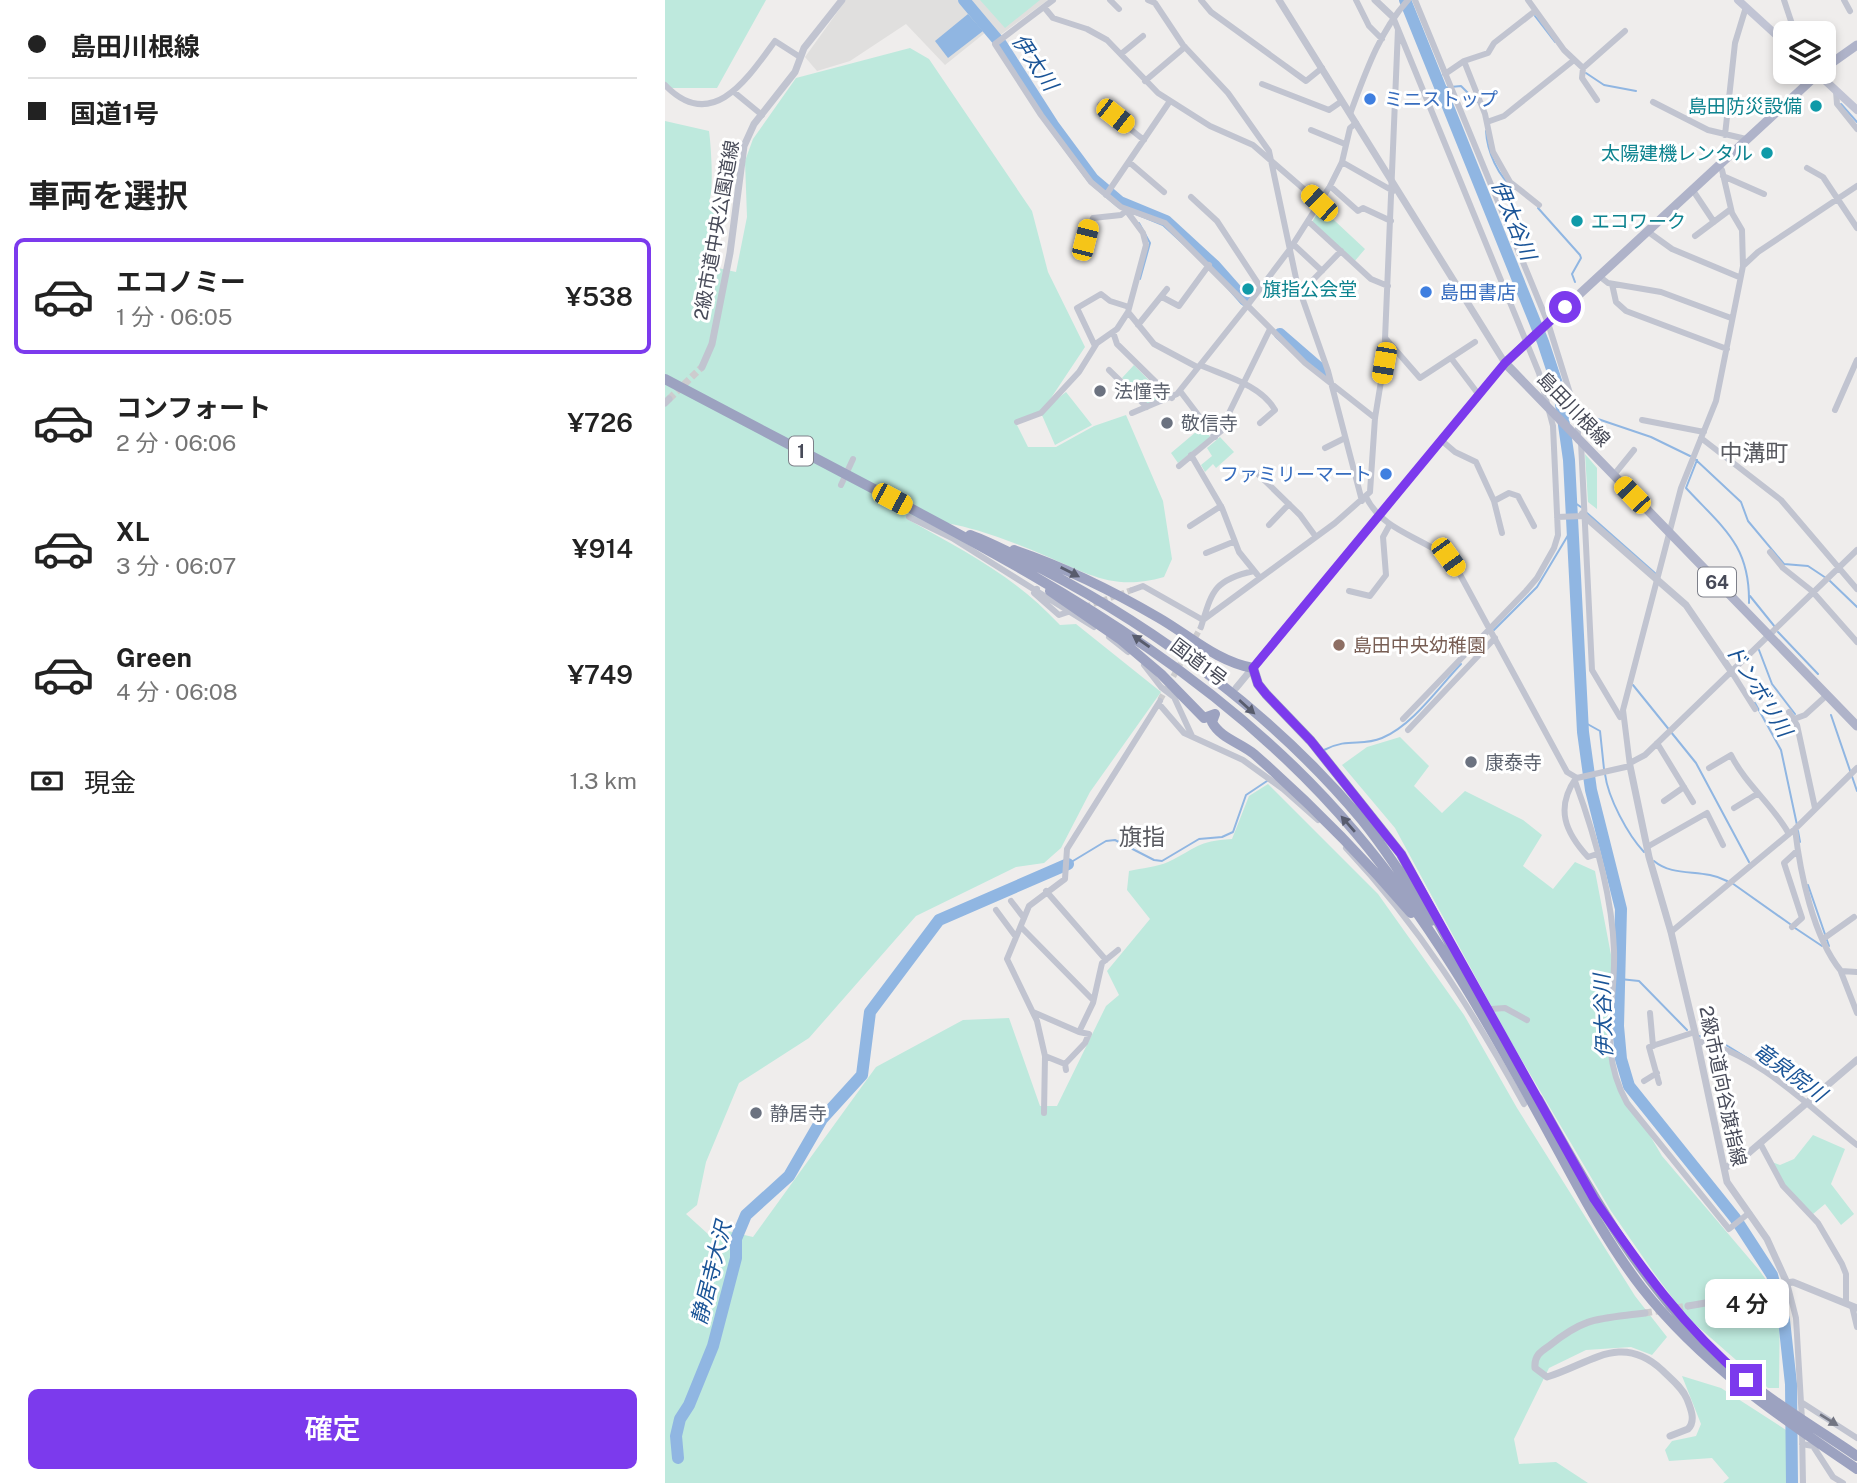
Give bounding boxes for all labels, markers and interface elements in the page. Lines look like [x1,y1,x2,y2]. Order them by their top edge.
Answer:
map controls [1773,21,1836,84]
button: layers [1773,21,1836,84]
water label: 伊太川 [1007,29,1064,97]
text: 島田川根線 [70,31,200,62]
place label: ミニストップ [1384,88,1498,110]
marker: ミニストップ [1362,91,1378,107]
car [1092,95,1139,137]
place label: 島田防災設備 [1688,95,1802,117]
text: 国道1号 [70,98,159,129]
marker: 島田防災設備 [1808,98,1824,114]
street label: 2級市道中央公園道線 [689,138,743,322]
place label: 太陽建機レンタル [1601,142,1753,164]
marker: 太陽建機レンタル [1759,145,1775,161]
water label: 伊太谷川 [1487,176,1542,265]
text: 車両を選択 [28,177,188,214]
car [1297,181,1342,225]
place label: エコワーク [1591,210,1686,232]
marker: エコワーク [1569,213,1585,229]
car [1070,217,1101,263]
icon: car [32,265,95,328]
text: エコノミー [116,266,246,297]
place label: 旗指公会堂 [1262,278,1357,300]
text: ¥538 [565,281,633,312]
marker: 旗指公会堂 [1240,281,1256,297]
place label: 島田書店 [1440,281,1516,303]
marker: 島田書店 [1418,284,1434,300]
route start [1549,291,1581,323]
text: 1 分 · 06:05 [116,303,233,330]
car [1371,340,1398,386]
street label: 島田川根線 [1533,367,1615,451]
place label: 法憧寺 [1114,380,1171,402]
marker: 法憧寺 [1092,383,1108,399]
icon: car [32,391,95,454]
text: コンフォート [116,392,271,423]
text: ¥726 [568,407,633,438]
place label: 敬信寺 [1181,412,1238,434]
marker: 敬信寺 [1159,415,1175,431]
text: 2 分 · 06:06 [116,429,236,456]
road number: 1 [789,436,813,466]
district label: 中溝町 [1720,439,1789,466]
place label: ファミリーマート [1220,463,1372,485]
marker: ファミリーマート [1378,466,1394,482]
car [1610,473,1655,517]
car [869,480,916,518]
text: XL [116,516,150,547]
icon: car [32,517,95,580]
text: ¥914 [572,533,633,564]
car [1428,534,1469,580]
text: 3 分 · 06:07 [116,552,236,579]
one-way arrow [1060,566,1080,577]
road number: 64 [1698,568,1736,596]
street label: 国道1号 [1167,634,1231,690]
place label: 島田中央幼稚園 [1353,634,1486,656]
one-way arrow [1132,635,1151,648]
marker: 島田中央幼稚園 [1331,637,1347,653]
water label: ドンボリ川 [1721,639,1798,743]
text: Green [116,642,192,673]
icon: car [32,643,95,706]
text: ¥749 [567,659,633,690]
text: 4 分 · 06:08 [116,678,238,705]
one-way arrow [1238,699,1255,714]
place label: 康泰寺 [1485,751,1542,773]
marker: 康泰寺 [1463,754,1479,770]
icon: cash [28,762,66,800]
text: 現金 [84,767,136,798]
text: 1.3 km [570,767,637,794]
one-way arrow [1340,815,1356,833]
district label: 旗指 [1119,823,1165,850]
water label: 伊太谷川 [1589,972,1617,1058]
street label: 2級市道向谷旗指線 [1695,1004,1751,1168]
water label: 竜泉院川 [1749,1037,1833,1108]
place label: 静居寺 [770,1102,827,1124]
marker: 静居寺 [748,1105,764,1121]
water label: 静居寺大沢 [686,1216,737,1327]
callout: 4 分 [1704,1278,1788,1328]
text: 4 分 [1725,1290,1769,1317]
route end [1730,1364,1762,1396]
button: 確定 [28,1389,637,1469]
one-way arrow [1819,1414,1839,1427]

